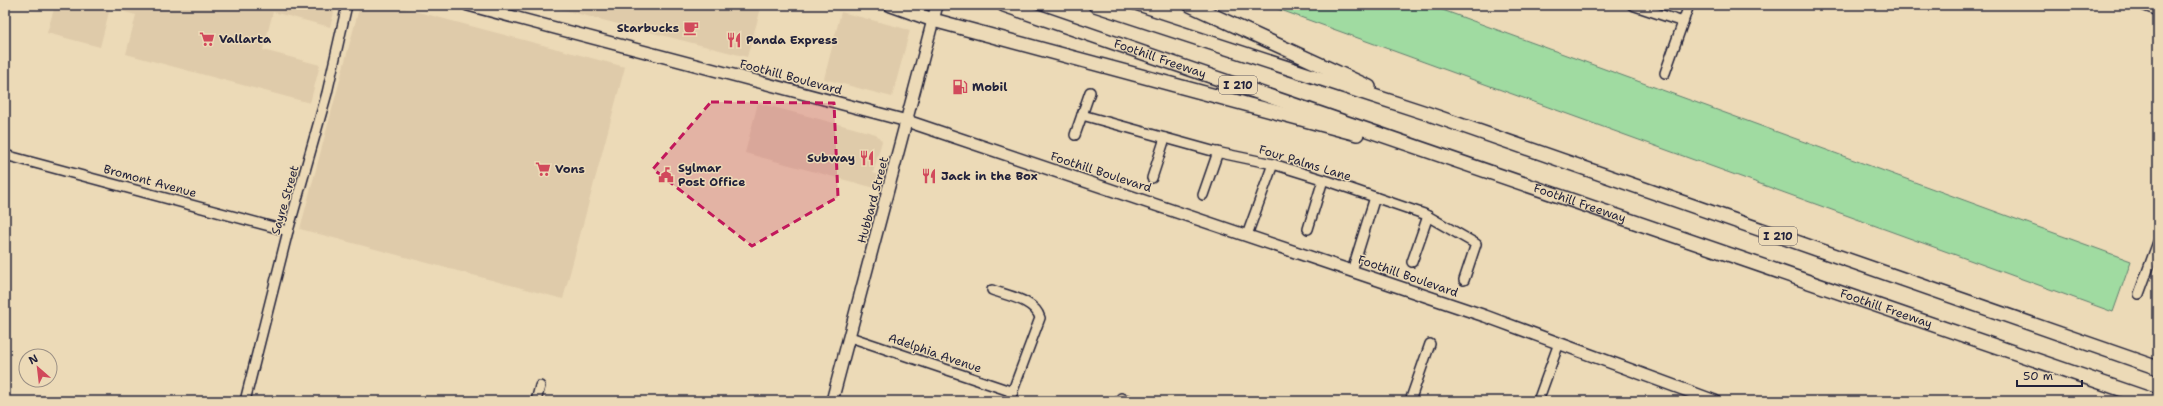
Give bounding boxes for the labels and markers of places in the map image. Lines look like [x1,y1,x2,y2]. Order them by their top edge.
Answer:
cafe icon: Starbucks [682,19,700,37]
place label: Starbucks [617,20,679,36]
supermarket icon: Vallarta [198,30,216,48]
place label: Vallarta [219,31,272,47]
restaurant icon: Panda Express [725,31,743,49]
place label: Panda Express [746,32,838,48]
fuel station icon: Mobil [951,78,969,96]
place label: Mobil [972,79,1007,95]
restaurant icon: Subway [858,149,876,167]
place label: Subway [807,150,855,166]
supermarket icon: Vons [534,160,552,178]
place label: Sylmar Post Office [678,160,745,190]
place label: Vons [555,161,585,177]
public building icon: Sylmar Post Office [657,166,675,184]
restaurant icon: Jack in the Box [920,167,938,185]
place label: Jack in the Box [941,168,1038,184]

